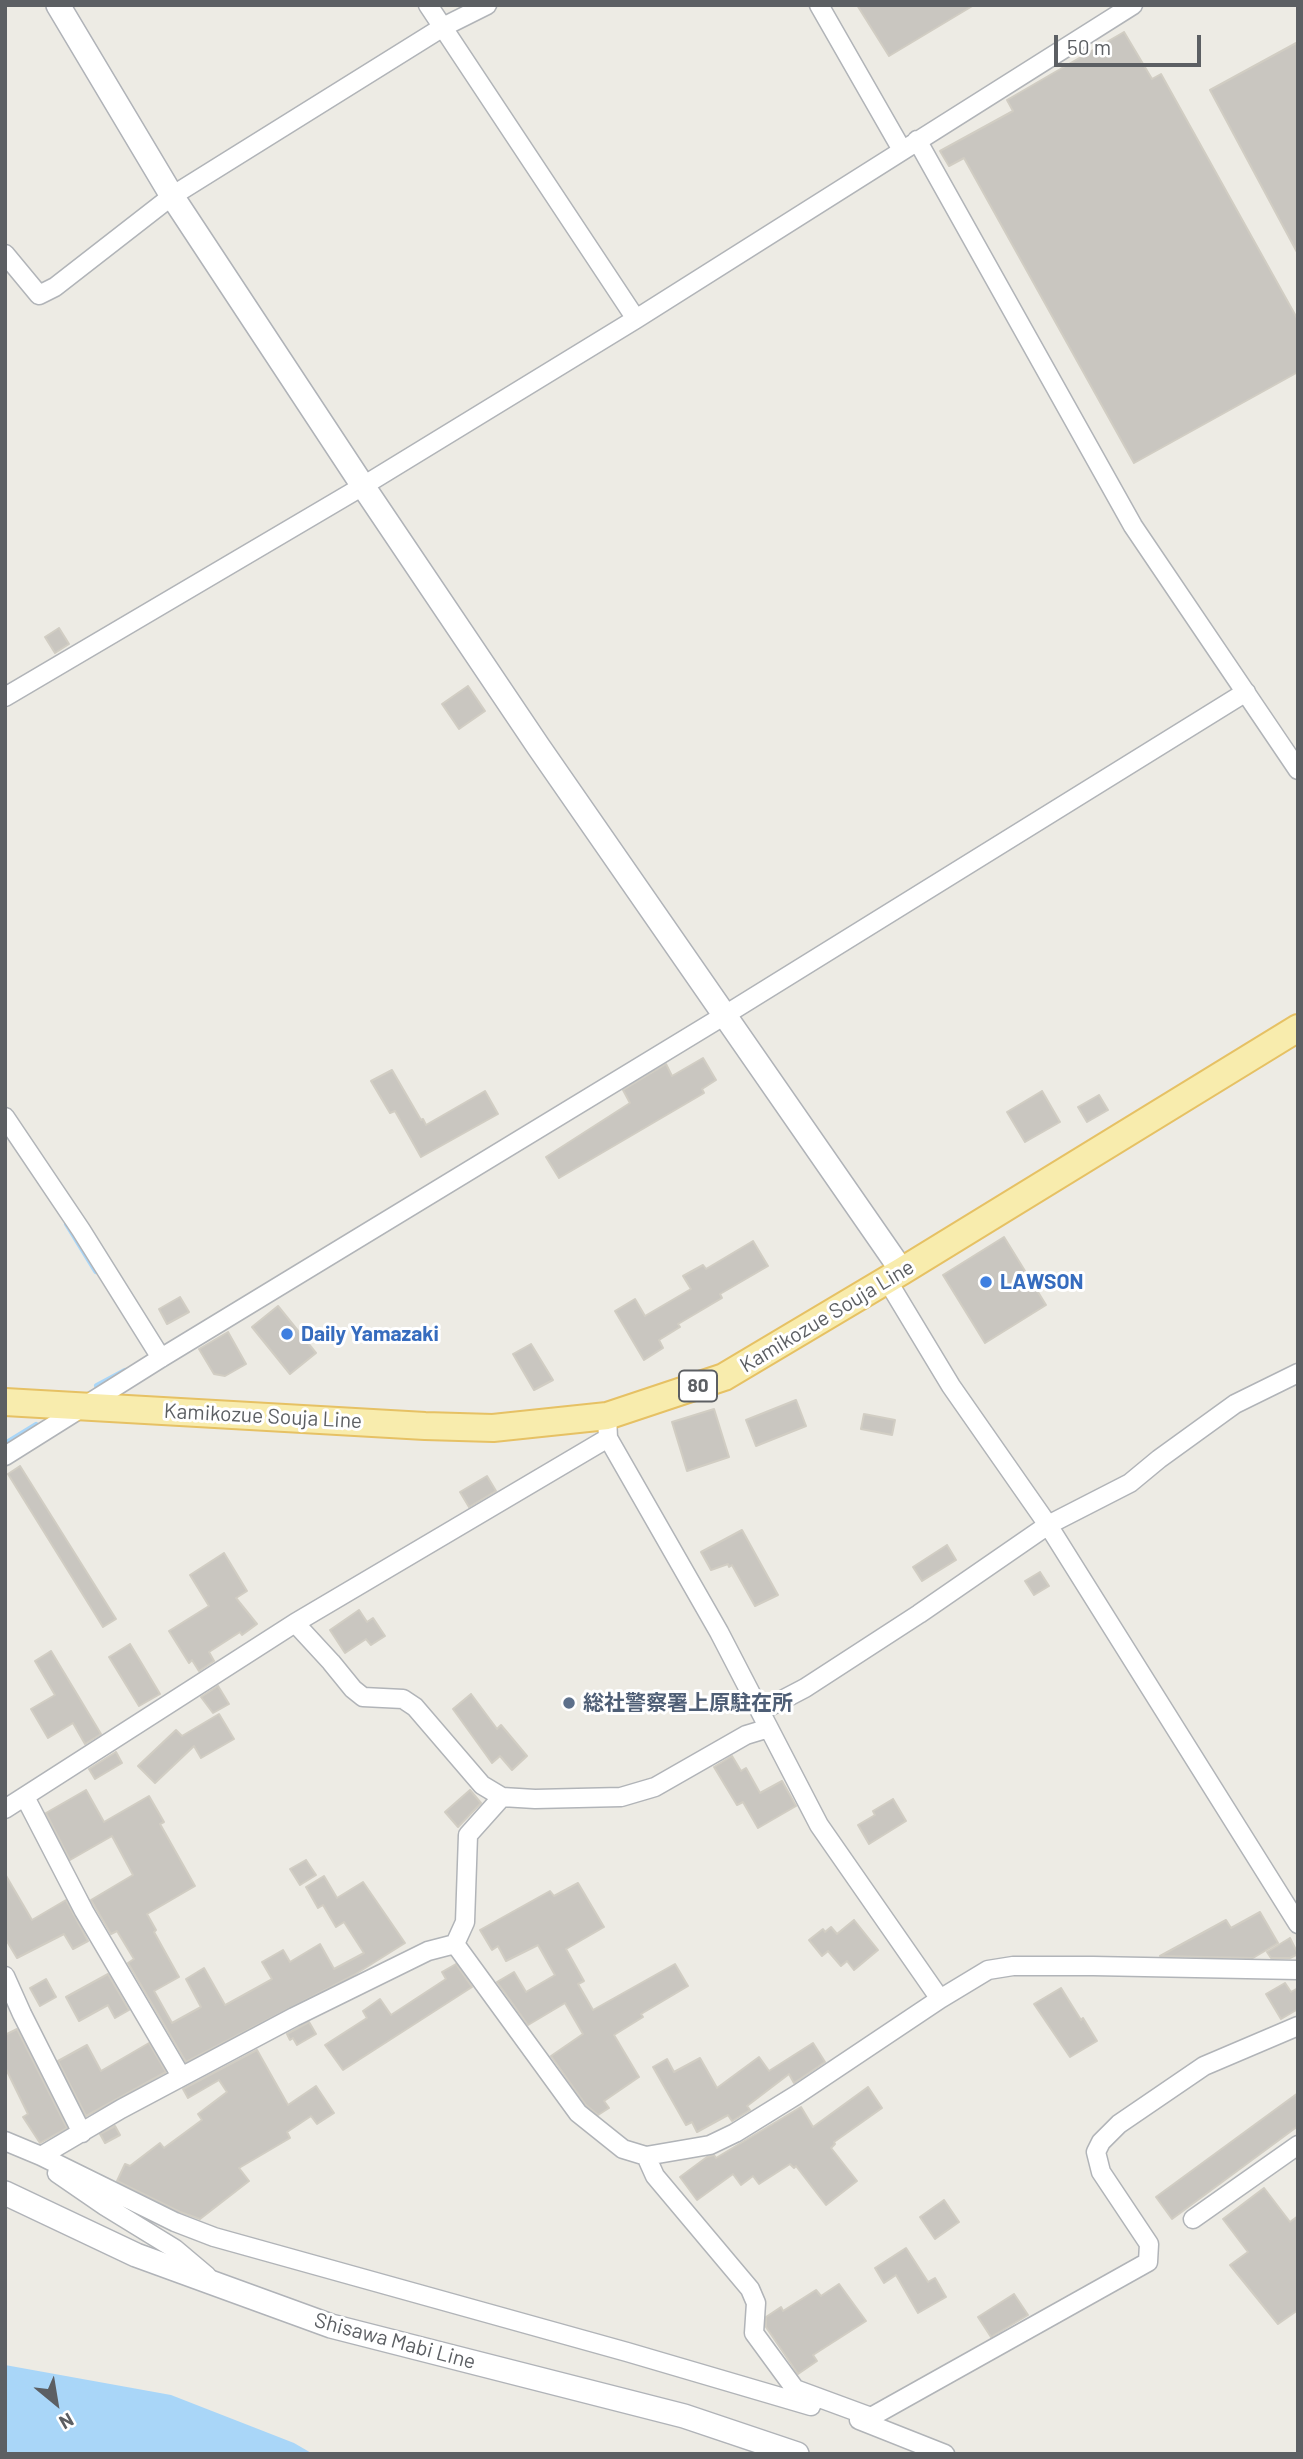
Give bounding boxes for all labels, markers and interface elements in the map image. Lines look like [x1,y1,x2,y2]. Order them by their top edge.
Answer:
scale bar [1058,21,1205,65]
text: 50 m [1067,34,1111,59]
street label: Kamikozue Souja Line [735,1254,919,1378]
place label: LAWSON [1000,1269,1084,1295]
marker: LAWSON [978,1274,994,1290]
place label: Daily Yamazaki [301,1321,439,1347]
marker: Daily Yamazaki [279,1326,295,1342]
road number: 80 [679,1370,717,1402]
street label: Kamikozue Souja Line [163,1398,363,1434]
place label: 総社警察署上原駐在所 [583,1690,793,1716]
marker: 総社警察署上原駐在所 [561,1695,577,1711]
street label: Shisawa Mabi Line [312,2307,478,2375]
north arrow [21,2368,91,2438]
text: N [56,2408,78,2435]

